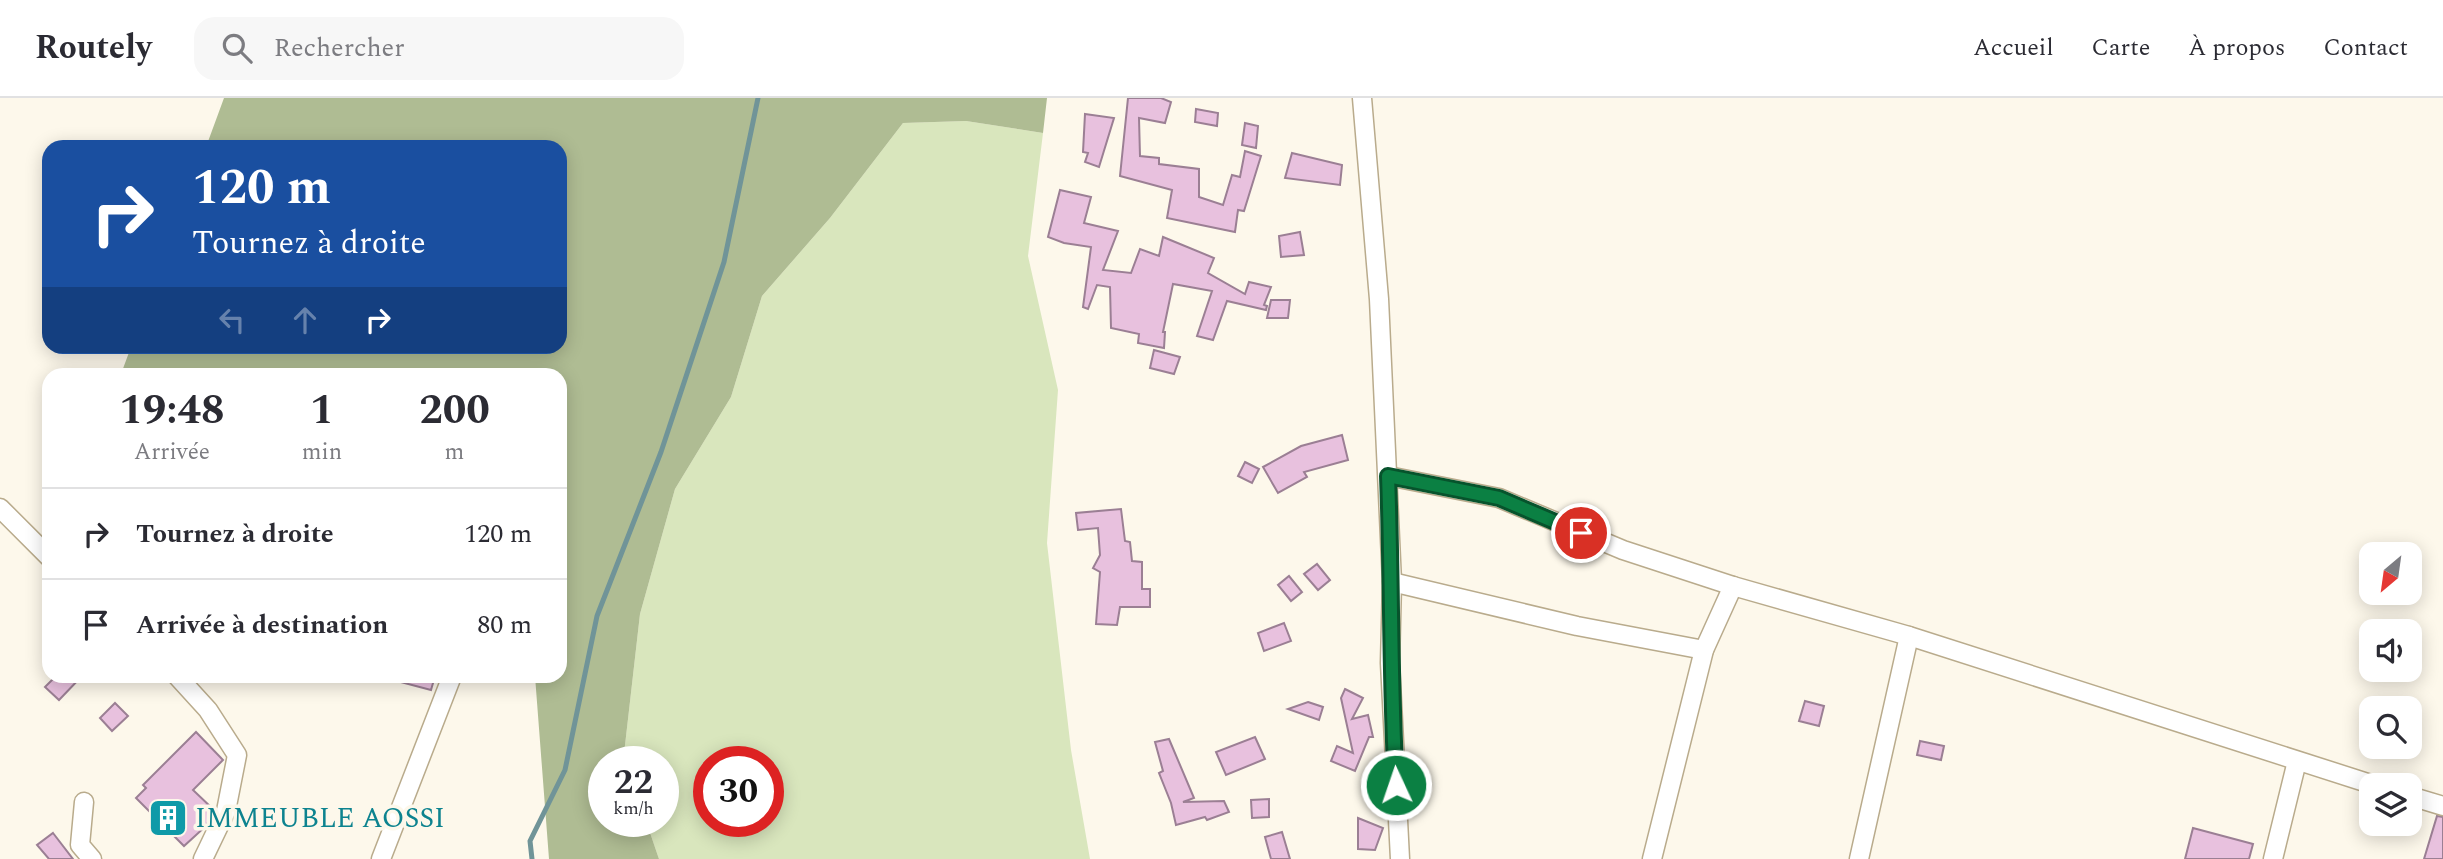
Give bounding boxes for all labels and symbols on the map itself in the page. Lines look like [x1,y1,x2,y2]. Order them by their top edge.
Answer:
pin [1551,503,1611,563]
north arrow [2359,542,2422,606]
speed limit sign: 30 [693,746,784,837]
position arrow [1359,748,1433,822]
building icon: IMMEUBLE AOSSI [147,797,189,839]
place label: IMMEUBLE AOSSI [195,797,445,840]

